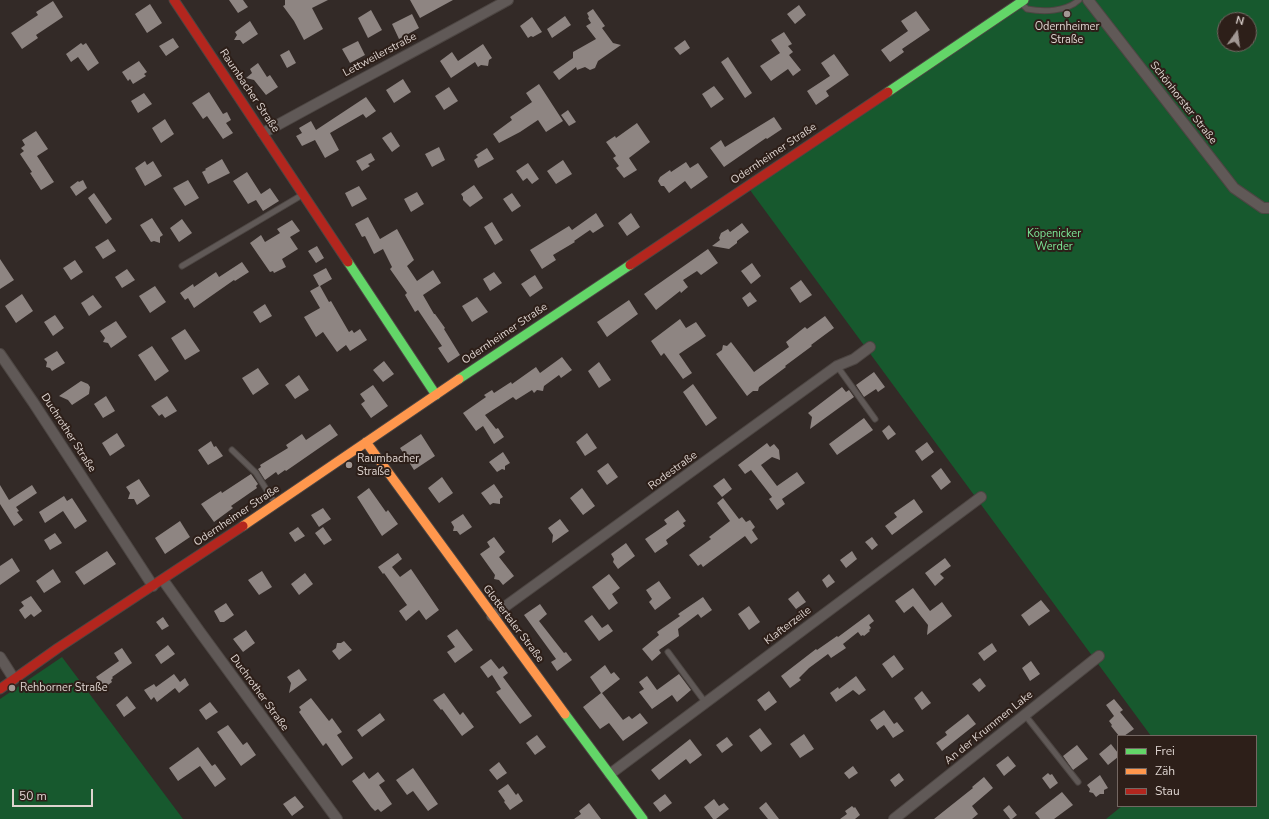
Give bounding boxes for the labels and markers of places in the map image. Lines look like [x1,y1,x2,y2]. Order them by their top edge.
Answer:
marker: Odernheimer Straße [1062,9,1072,19]
place label: Odernheimer Straße [1035,20,1099,46]
place label: Raumbacher Straße [357,452,419,478]
marker: Raumbacher Straße [344,460,354,470]
place label: Rehborner Straße [20,681,108,695]
marker: Rehborner Straße [7,683,17,693]

